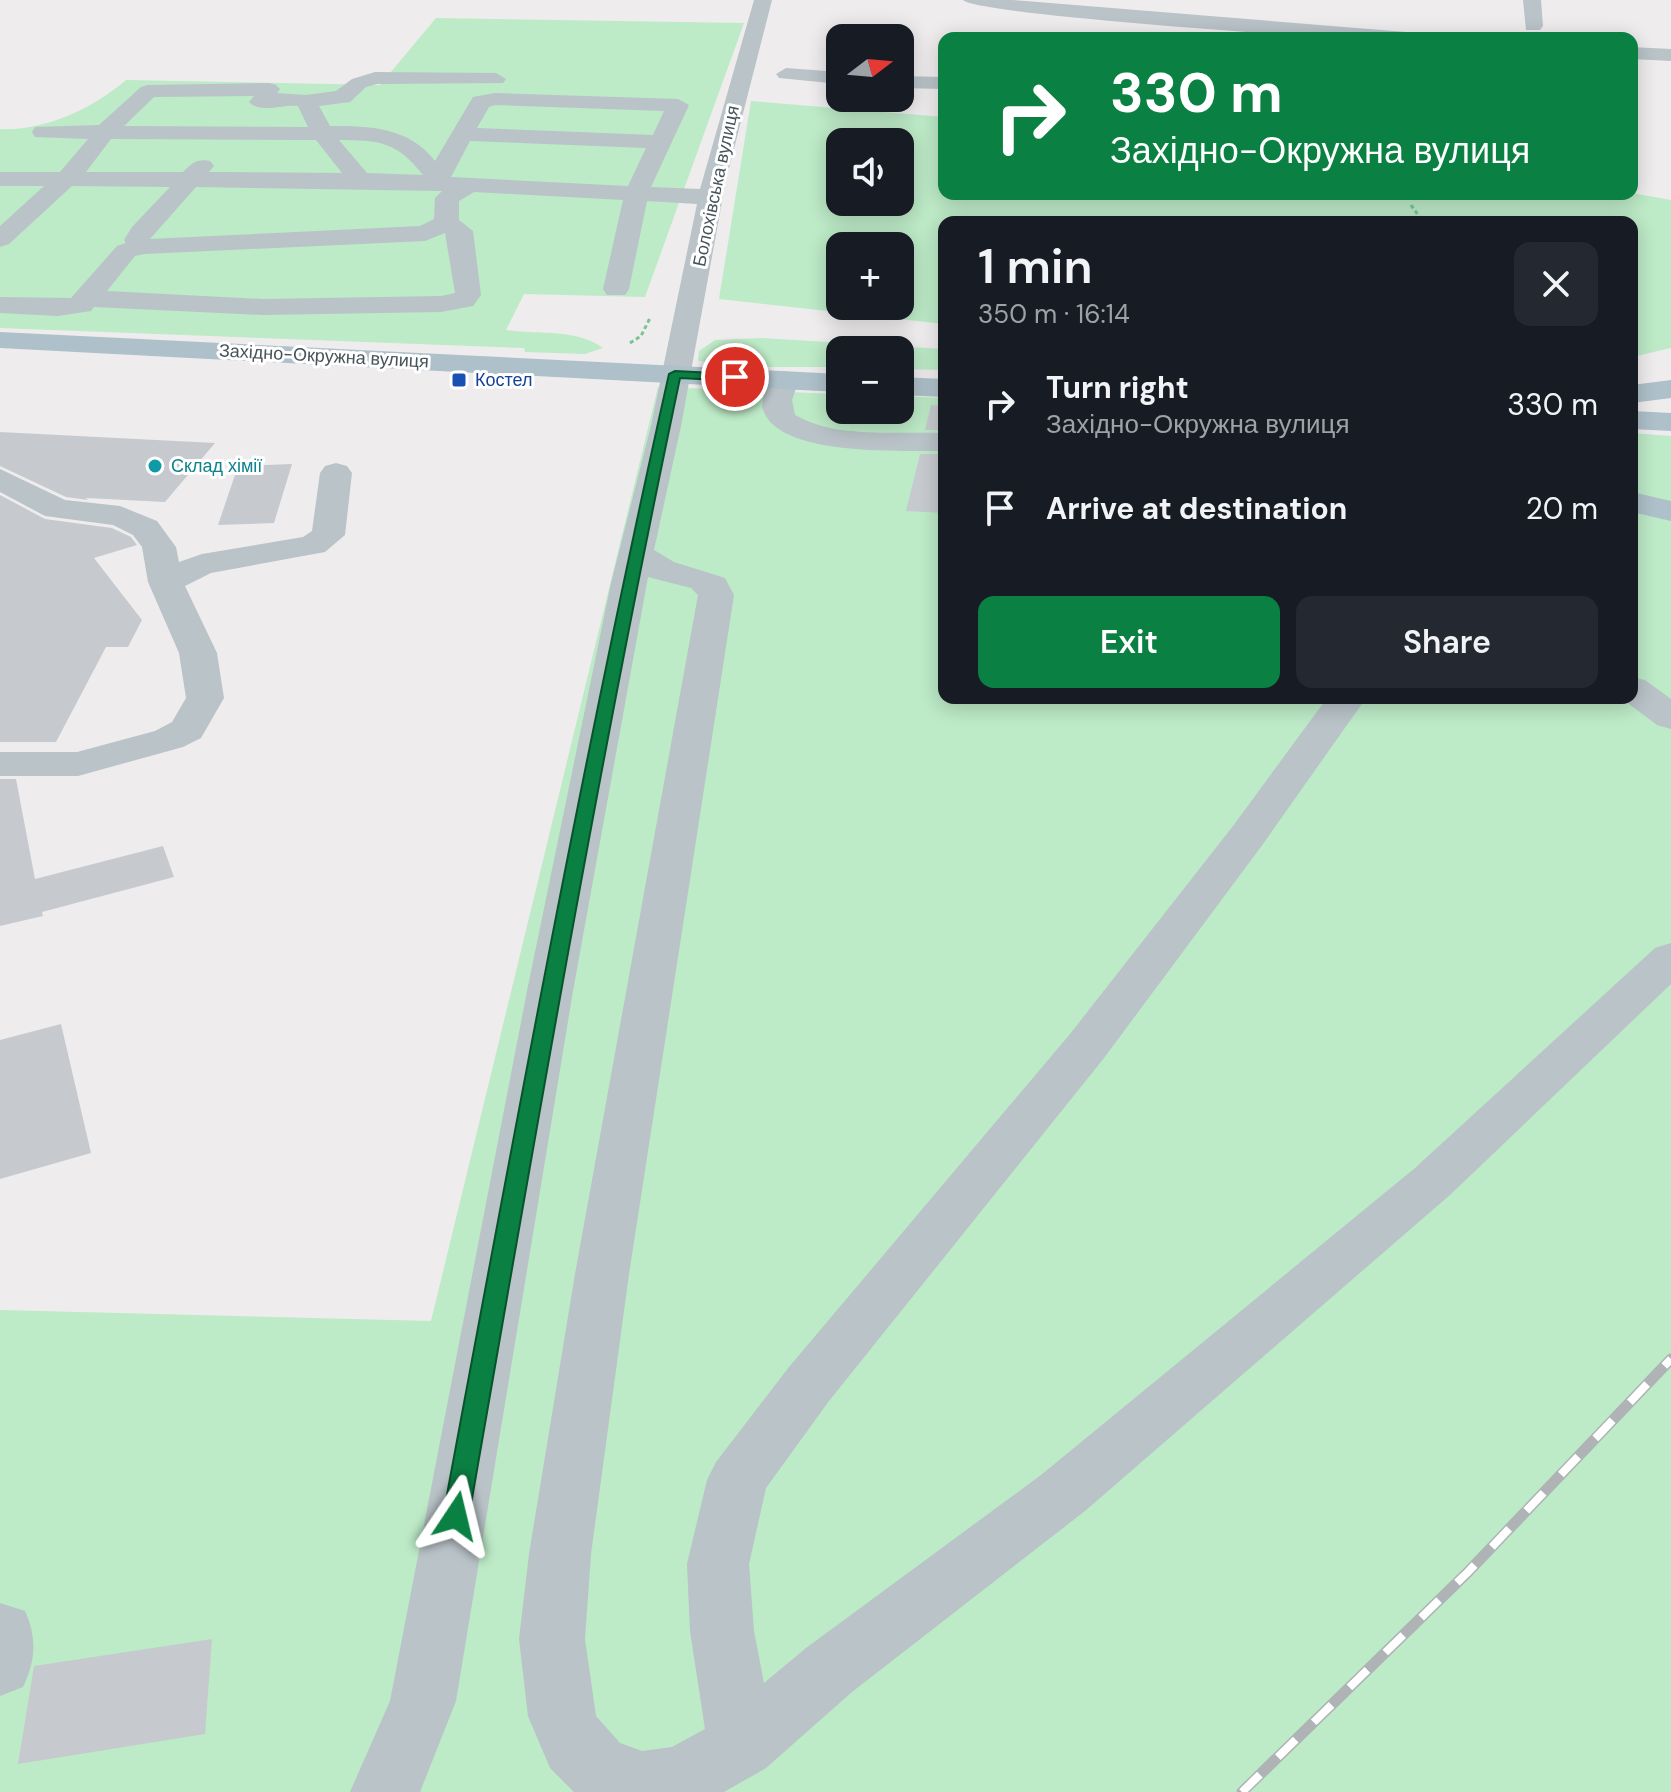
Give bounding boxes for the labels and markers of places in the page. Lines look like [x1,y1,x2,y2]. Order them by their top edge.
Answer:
pin [701,343,769,411]
place label: Костел [475,368,532,392]
marker: Костел [450,371,468,389]
place label: Склад хімії [171,454,262,478]
marker: Склад хімії [146,457,164,475]

